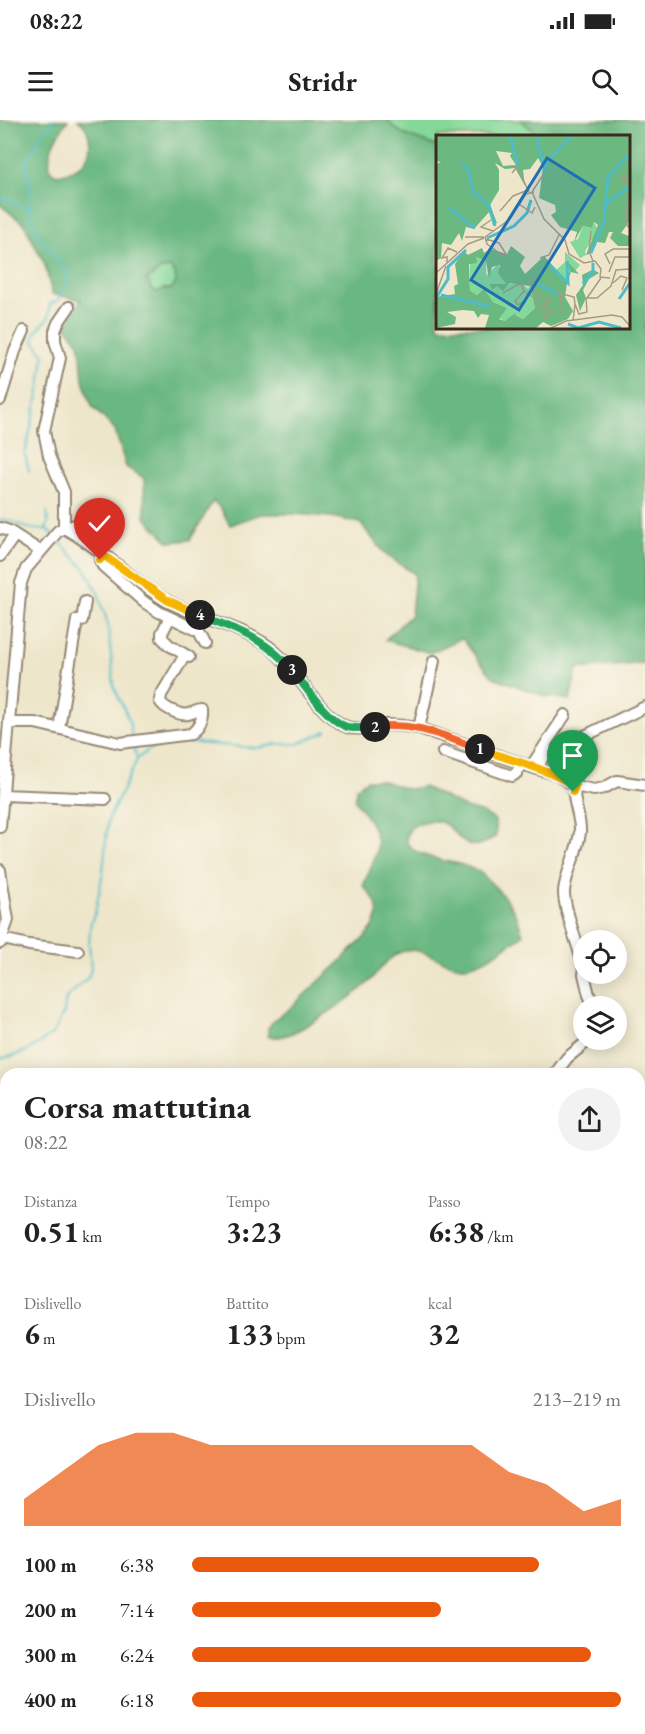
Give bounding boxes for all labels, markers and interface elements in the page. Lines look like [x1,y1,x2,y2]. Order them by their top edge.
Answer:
text: 08:22 [30,7,83,36]
text: Stridr [288,64,357,99]
icon: menu [24,65,57,98]
icon: search [588,65,621,98]
inset map [436,135,630,328]
pin [74,498,125,560]
icon: check [83,507,116,540]
pin: 4 [185,600,215,630]
text: 4 [196,604,204,625]
pin: 3 [277,655,307,685]
text: 3 [288,659,296,680]
pin: 2 [360,712,390,742]
text: 2 [371,716,379,737]
pin [547,730,598,792]
pin: 1 [465,734,495,764]
text: 1 [476,738,484,759]
icon: arrive [556,739,589,772]
map controls [573,930,627,1050]
button: locate [573,930,627,984]
button: layers [573,996,627,1050]
text: Corsa mattutina [24,1085,251,1128]
button: share [558,1088,621,1151]
text: 08:22 [24,1129,67,1155]
text: Distanza [24,1191,77,1212]
text: Tempo [226,1191,270,1212]
text: Passo [428,1191,461,1212]
text: 0.51 [24,1212,79,1251]
text: 3:23 [226,1212,282,1251]
text: 6:38 [428,1212,484,1251]
text: km [79,1226,102,1247]
text: /km [484,1226,514,1247]
text: Dislivello [24,1293,81,1314]
text: Battito [226,1293,269,1314]
text: kcal [428,1293,452,1314]
text: 6 [24,1314,40,1353]
text: 133 [226,1314,274,1353]
text: 32 [428,1314,460,1353]
text: m [40,1328,56,1349]
text: bpm [274,1328,306,1349]
text: Dislivello [24,1386,96,1412]
text: 213–219 m [533,1386,621,1412]
text: 100 m [24,1552,77,1578]
text: 6:38 [120,1552,154,1578]
text: 200 m [24,1597,77,1623]
text: 7:14 [120,1597,154,1623]
text: 300 m [24,1642,77,1668]
text: 6:24 [120,1642,154,1668]
text: 400 m [24,1687,77,1713]
text: 6:18 [120,1687,154,1713]

